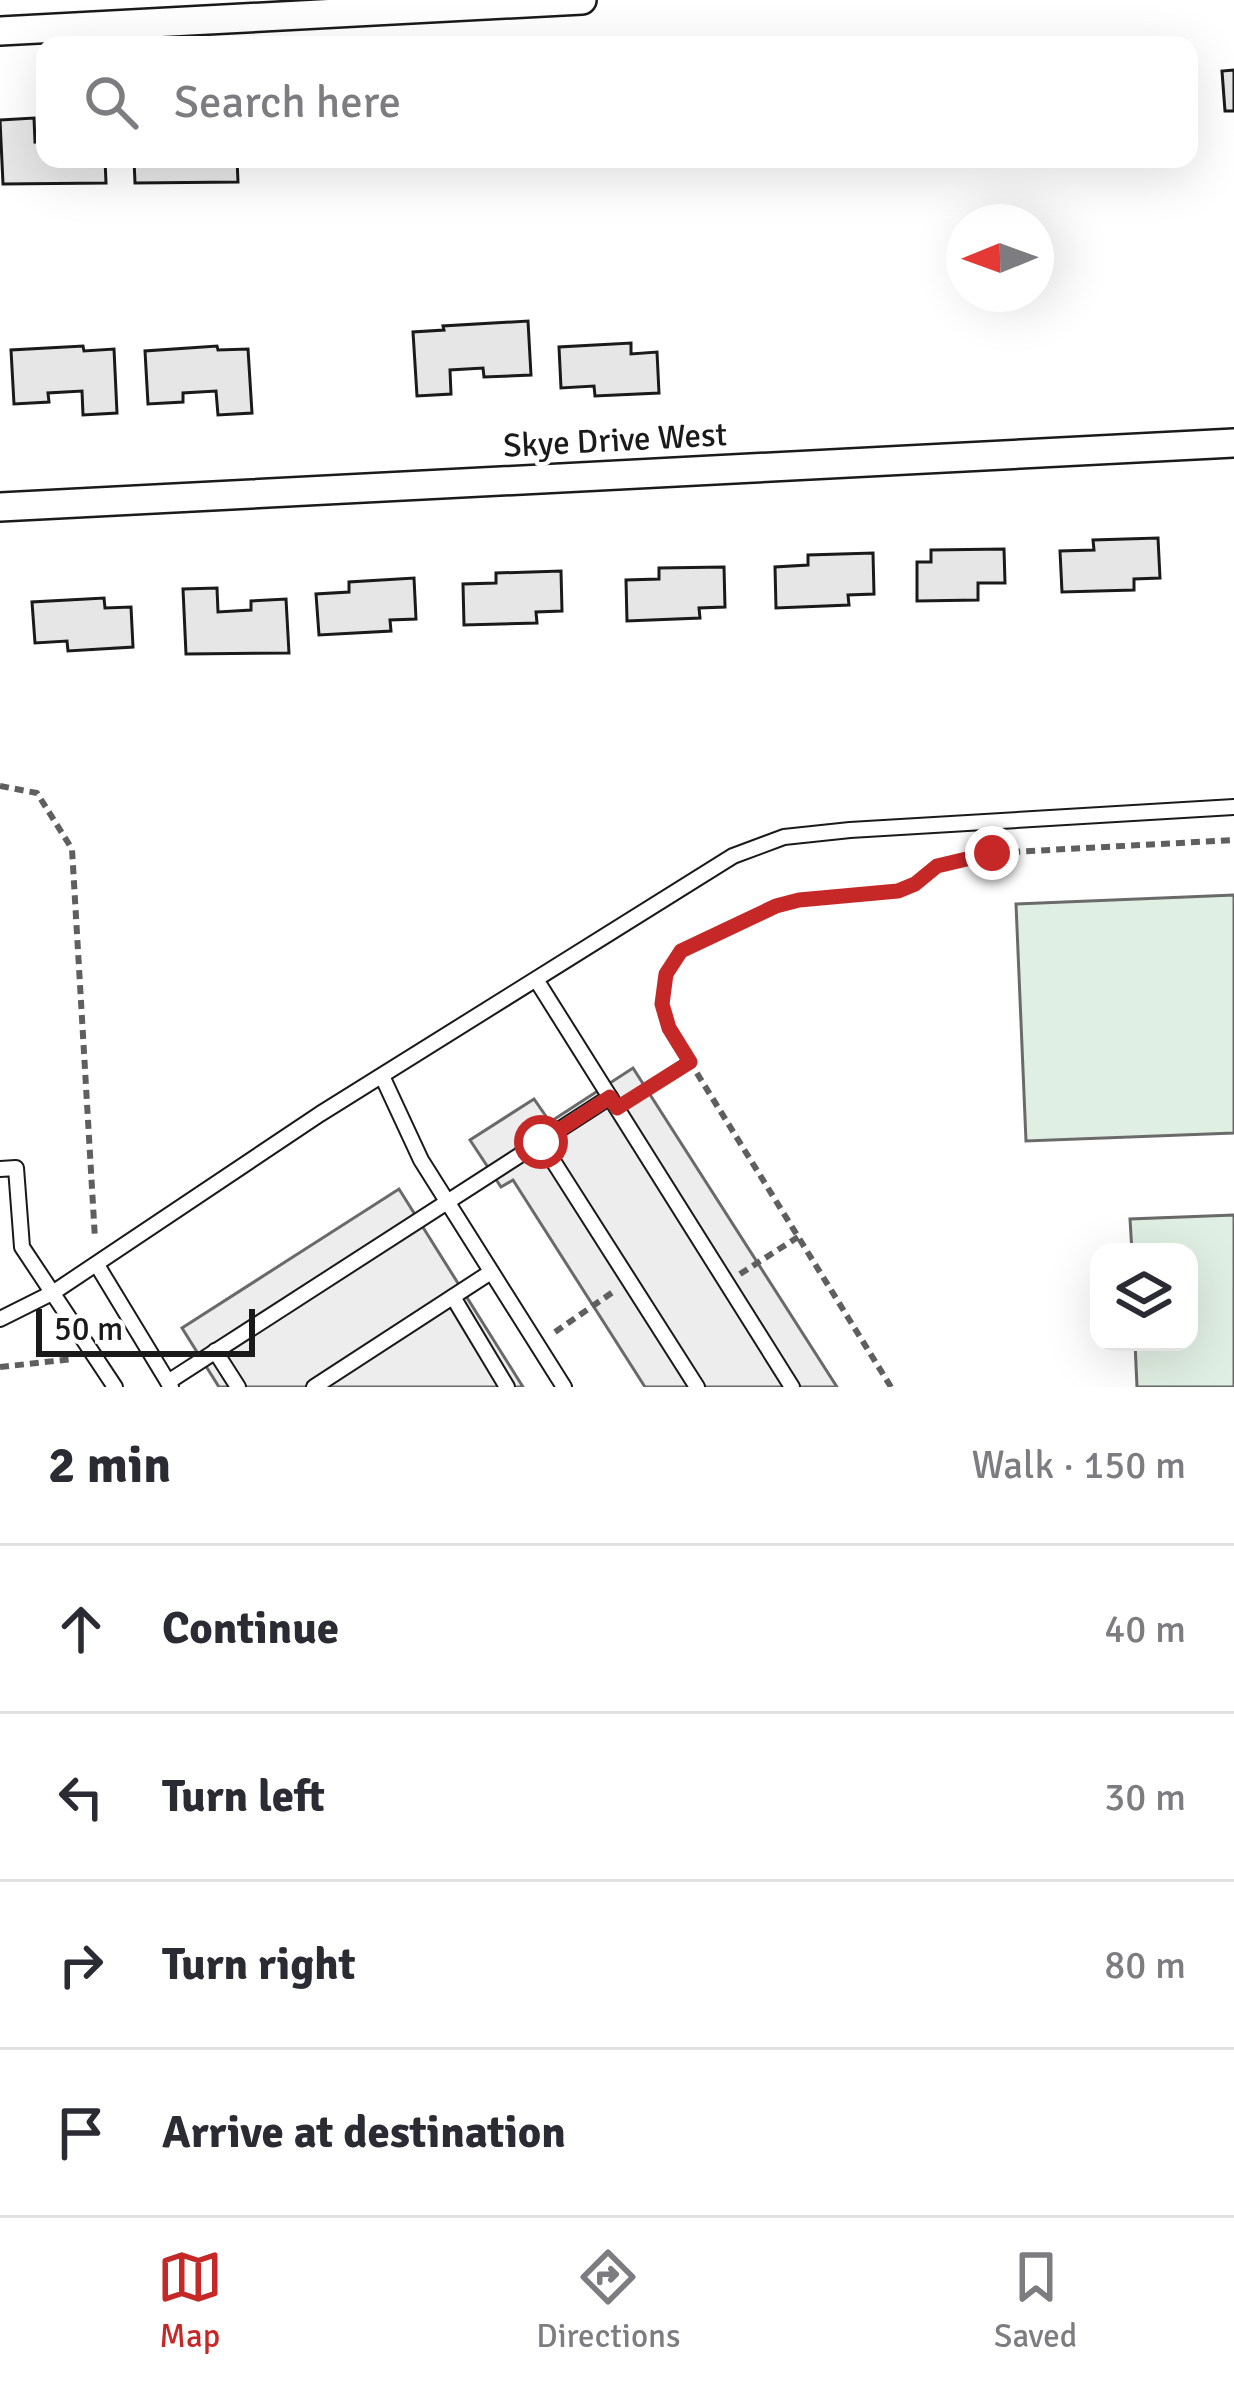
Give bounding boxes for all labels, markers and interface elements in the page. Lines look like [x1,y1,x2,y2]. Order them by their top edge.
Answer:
search box [36,36,1198,168]
icon: search [78,69,144,135]
text: Search here [174,75,401,130]
north arrow [946,204,1054,312]
street label: Skye Drive West [502,414,728,467]
route end [965,826,1019,880]
route start [514,1115,568,1169]
map controls [1090,1243,1198,1351]
button: layers [1090,1243,1198,1351]
scale bar [36,1303,255,1356]
text: 50 m [54,1309,123,1350]
text: 2 min [48,1434,171,1497]
text: Walk · 150 m [972,1441,1186,1489]
icon: ahead [48,1596,114,1662]
text: Continue [162,1601,339,1656]
text: 40 m [1104,1605,1186,1653]
icon: left [48,1764,114,1830]
text: Turn left [162,1769,325,1824]
text: 30 m [1104,1773,1186,1821]
icon: right [48,1932,114,1998]
text: Turn right [162,1937,356,1992]
text: 80 m [1104,1941,1186,1989]
icon: arrive [48,2100,114,2166]
text: Arrive at destination [162,2105,566,2160]
tab: Map [157,2244,223,2357]
tab: Directions [536,2244,681,2357]
tab: Saved [994,2244,1077,2357]

